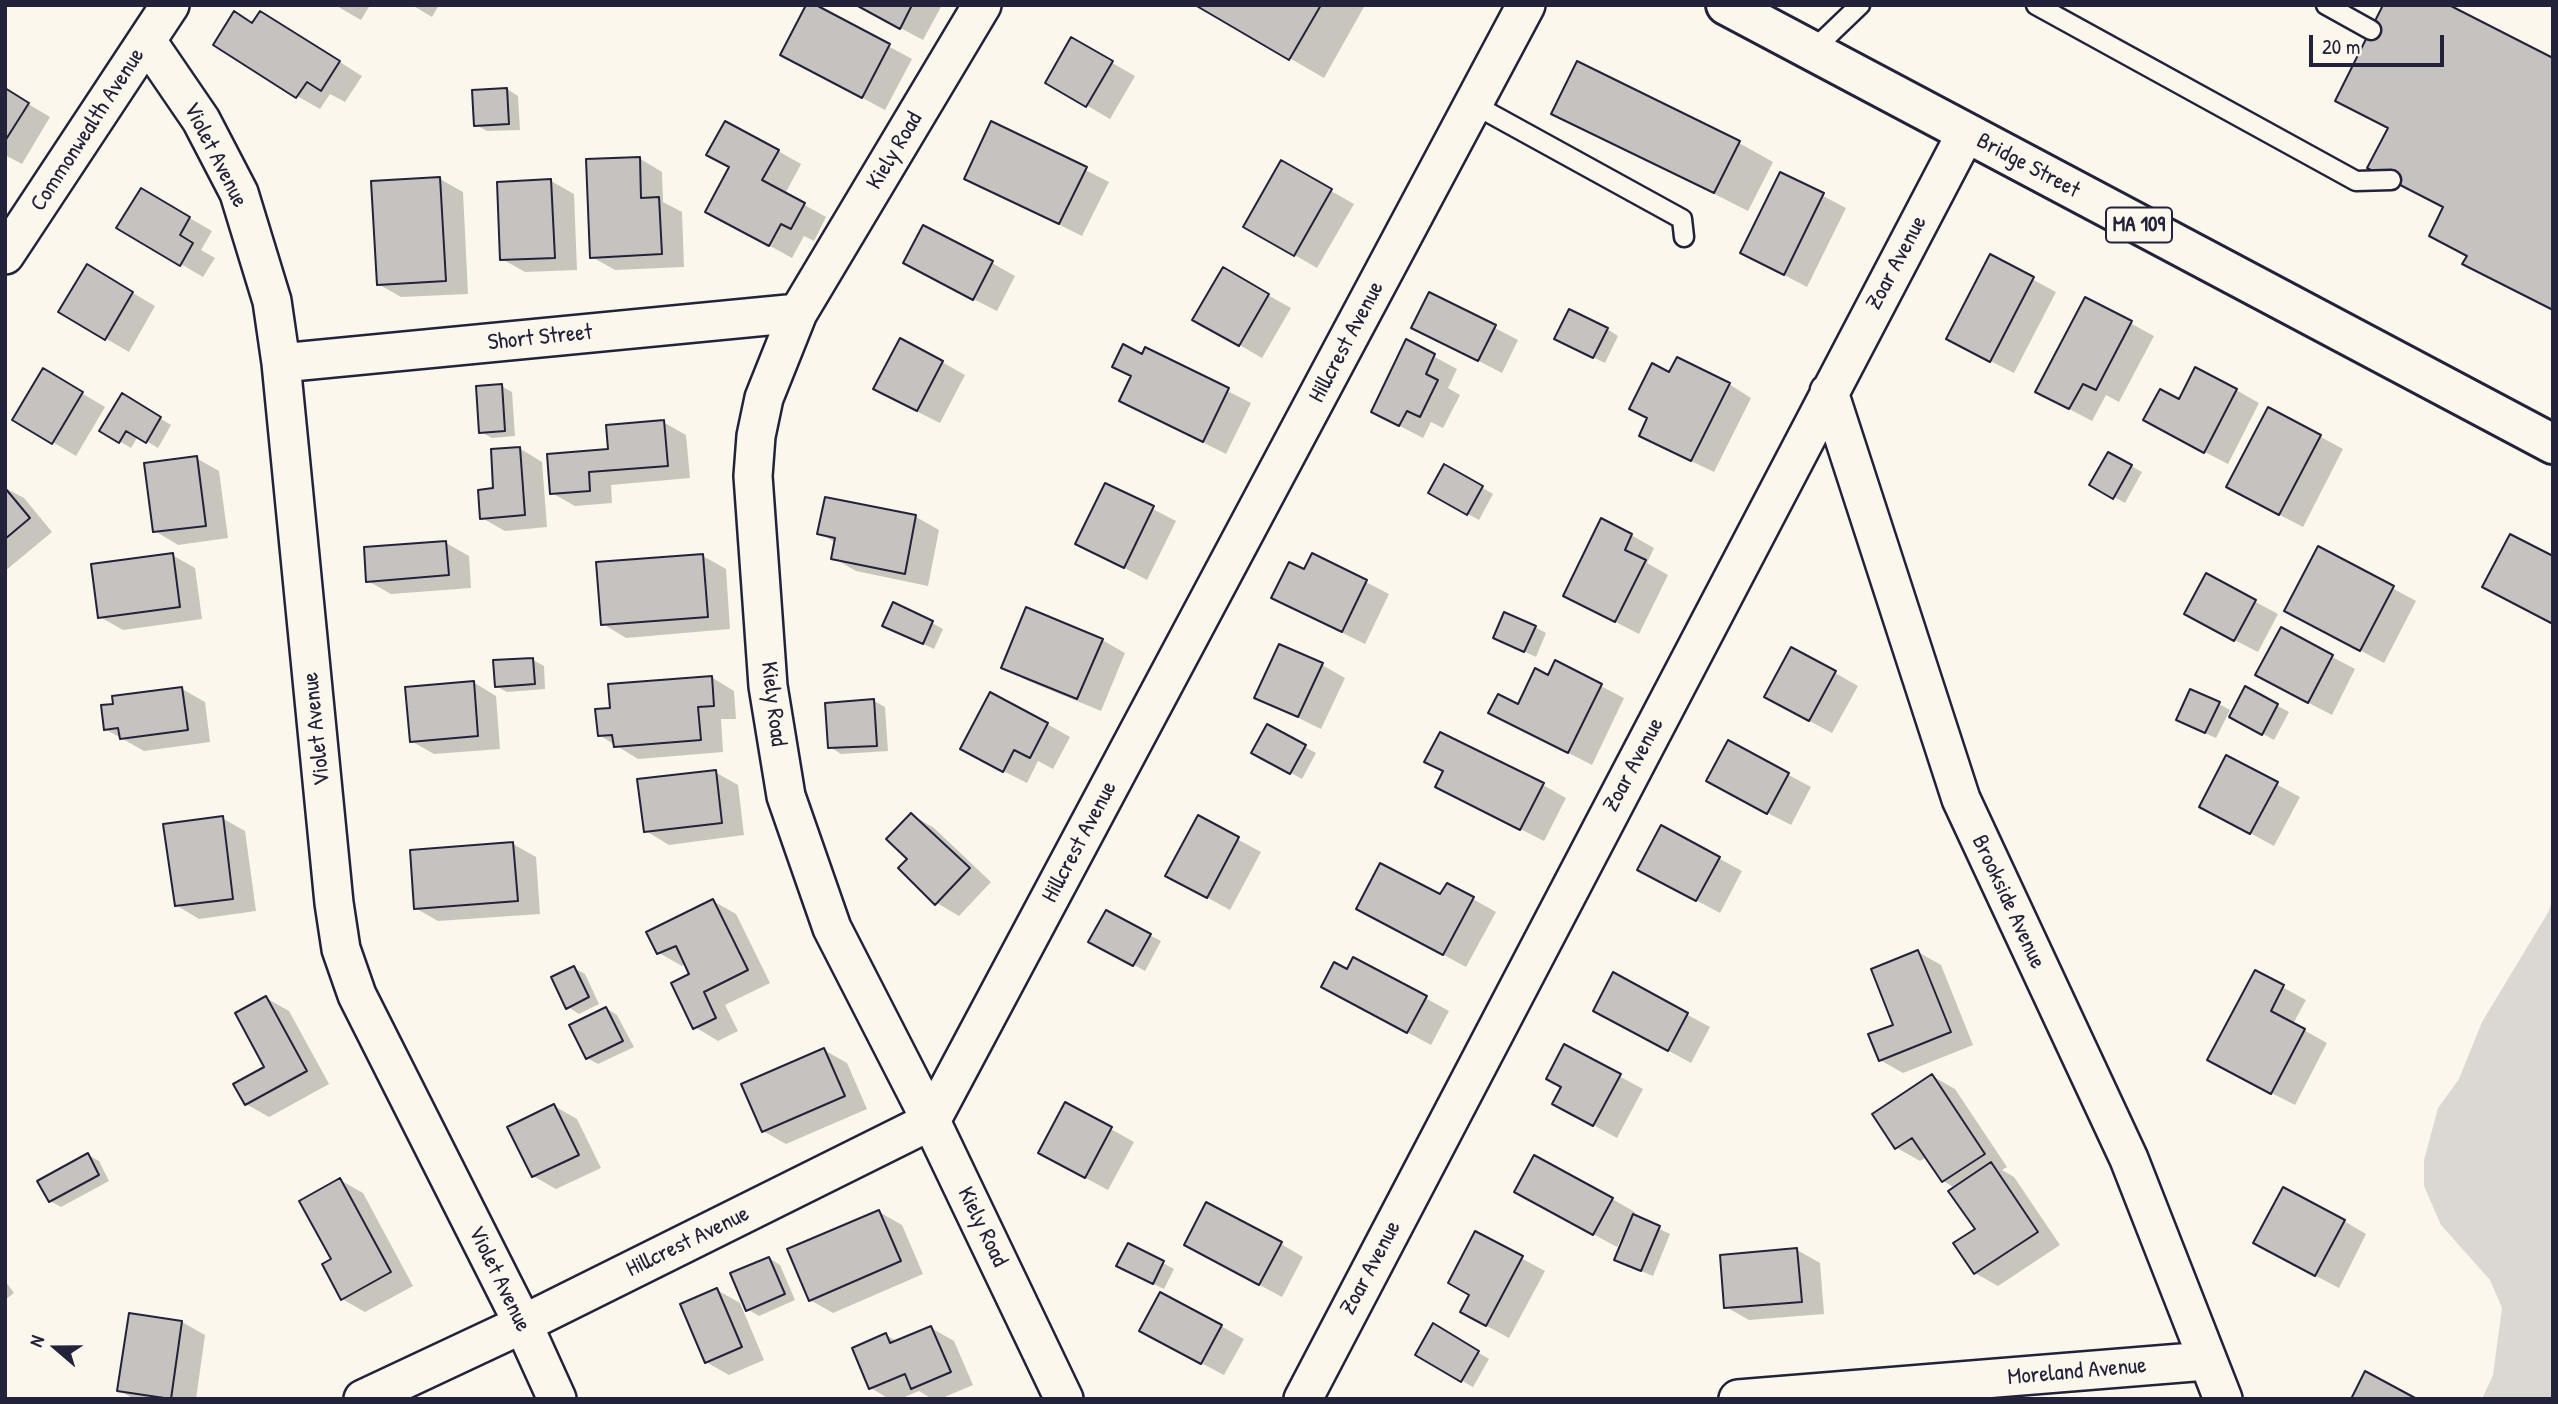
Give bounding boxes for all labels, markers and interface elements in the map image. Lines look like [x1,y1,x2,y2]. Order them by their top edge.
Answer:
scale bar [2313,21,2448,65]
text: 20 m [2322,32,2360,61]
street label: Commonwealth Avenue [25,43,151,217]
street label: Violet Avenue [177,98,253,212]
street label: Kiely Road [861,107,929,195]
street label: Bridge Street [1972,127,2084,205]
road number: MA 109 [2106,208,2172,243]
street label: Zoar Avenue [1861,211,1933,315]
street label: Hillcrest Avenue [1304,277,1390,407]
street label: Short Street [486,319,594,357]
street label: Kiely Road [754,660,792,748]
street label: Violet Avenue [297,671,337,787]
street label: Zoar Avenue [1598,713,1670,817]
street label: Hillcrest Avenue [1037,777,1123,907]
street label: Brookside Avenue [1965,831,2051,973]
street label: Kiely Road [951,1183,1013,1271]
street label: Hillcrest Avenue [622,1200,754,1284]
street label: Zoar Avenue [1335,1216,1407,1320]
street label: Violet Avenue [462,1222,536,1336]
north arrow [21,1313,91,1383]
text: N [22,1332,50,1350]
street label: Moreland Avenue [2007,1352,2147,1392]

